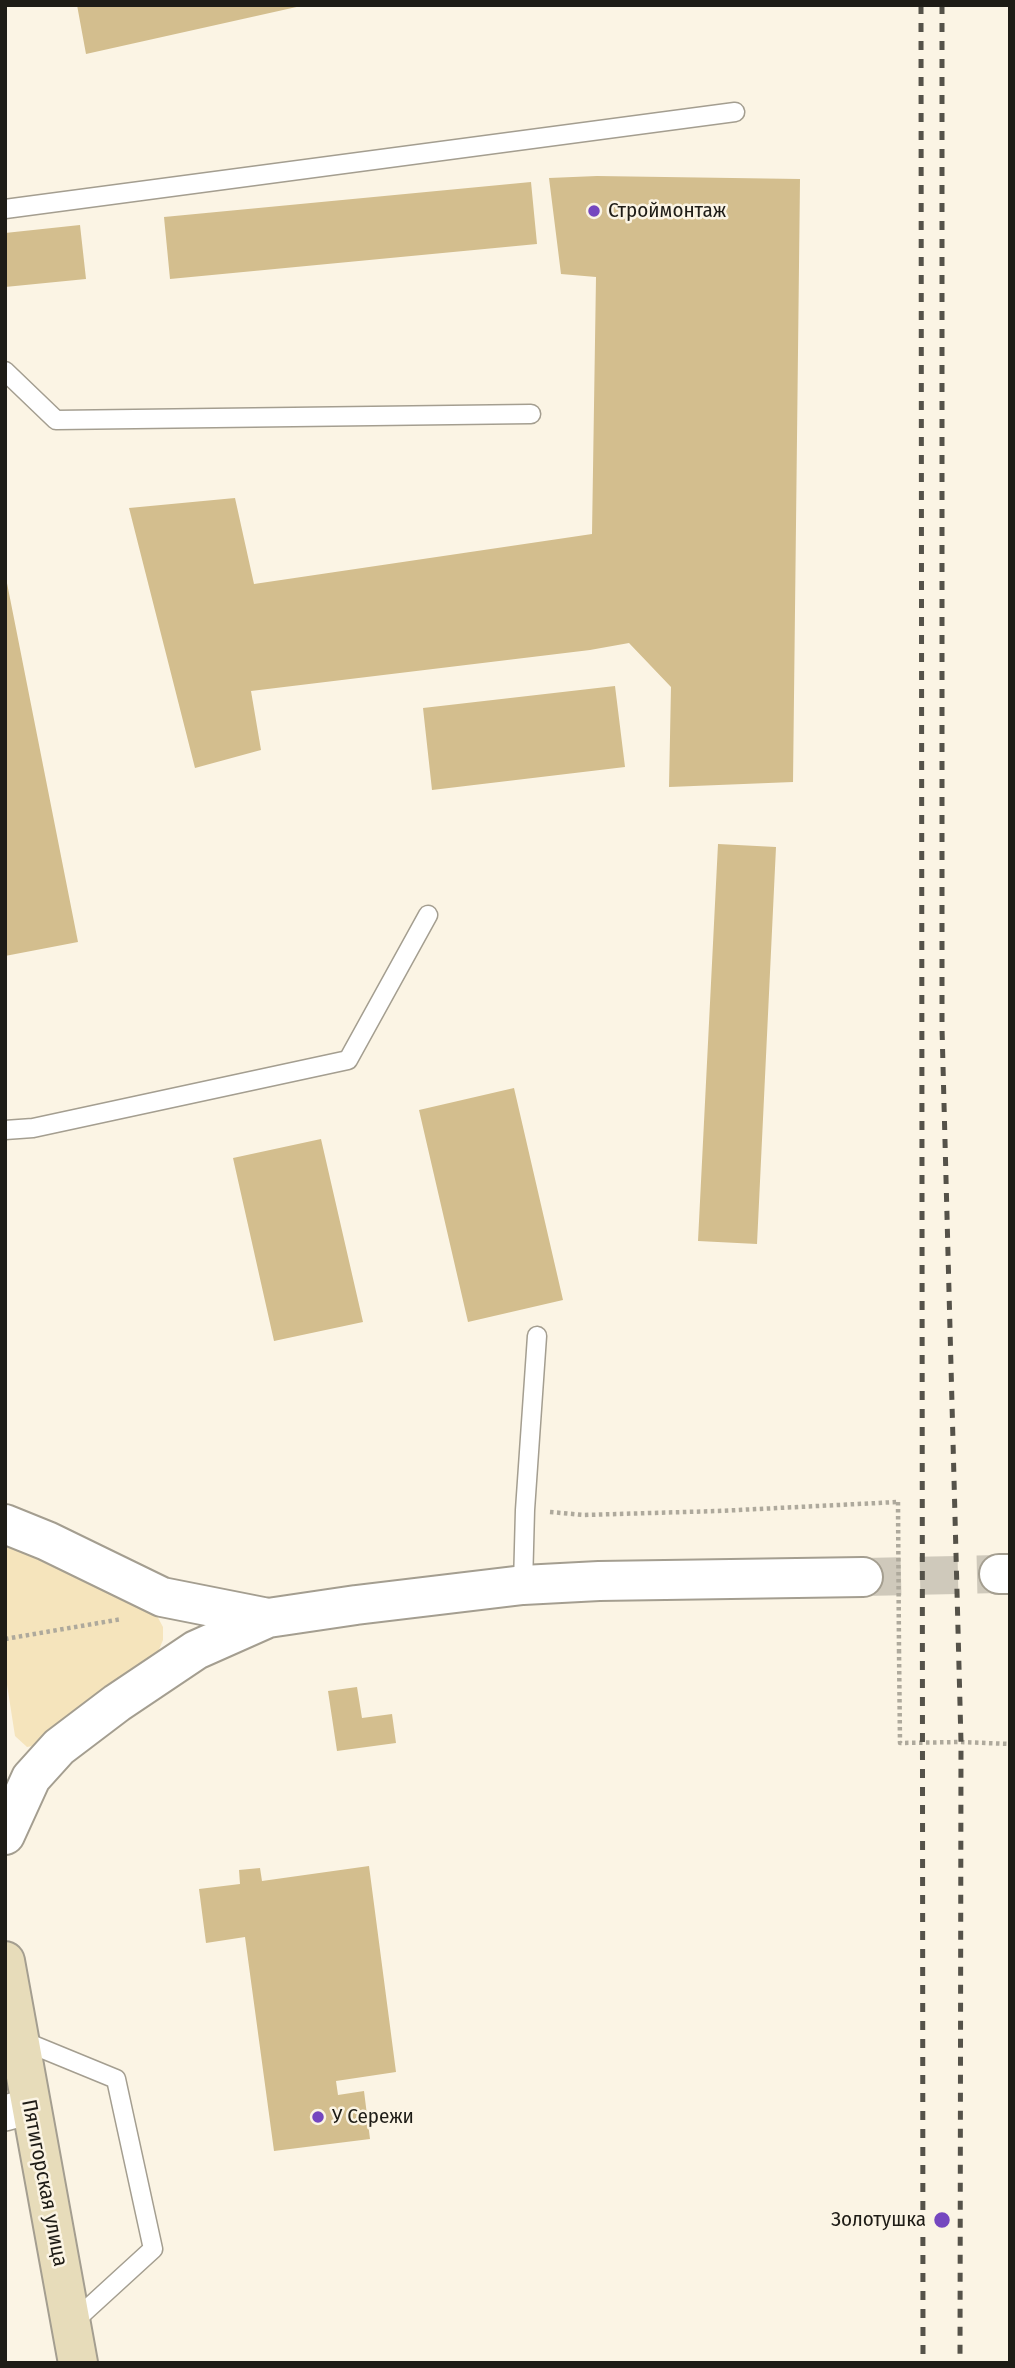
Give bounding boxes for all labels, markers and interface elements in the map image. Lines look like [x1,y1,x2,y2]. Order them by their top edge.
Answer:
place label: Строймонтаж [608,198,726,224]
marker: Строймонтаж [586,203,602,219]
street label: Пятигорская улица [15,2097,73,2269]
place label: У Сережи [332,2104,414,2130]
marker: У Сережи [310,2109,326,2125]
place label: Золотушка [831,2207,926,2233]
marker: Золотушка [932,2210,952,2230]

